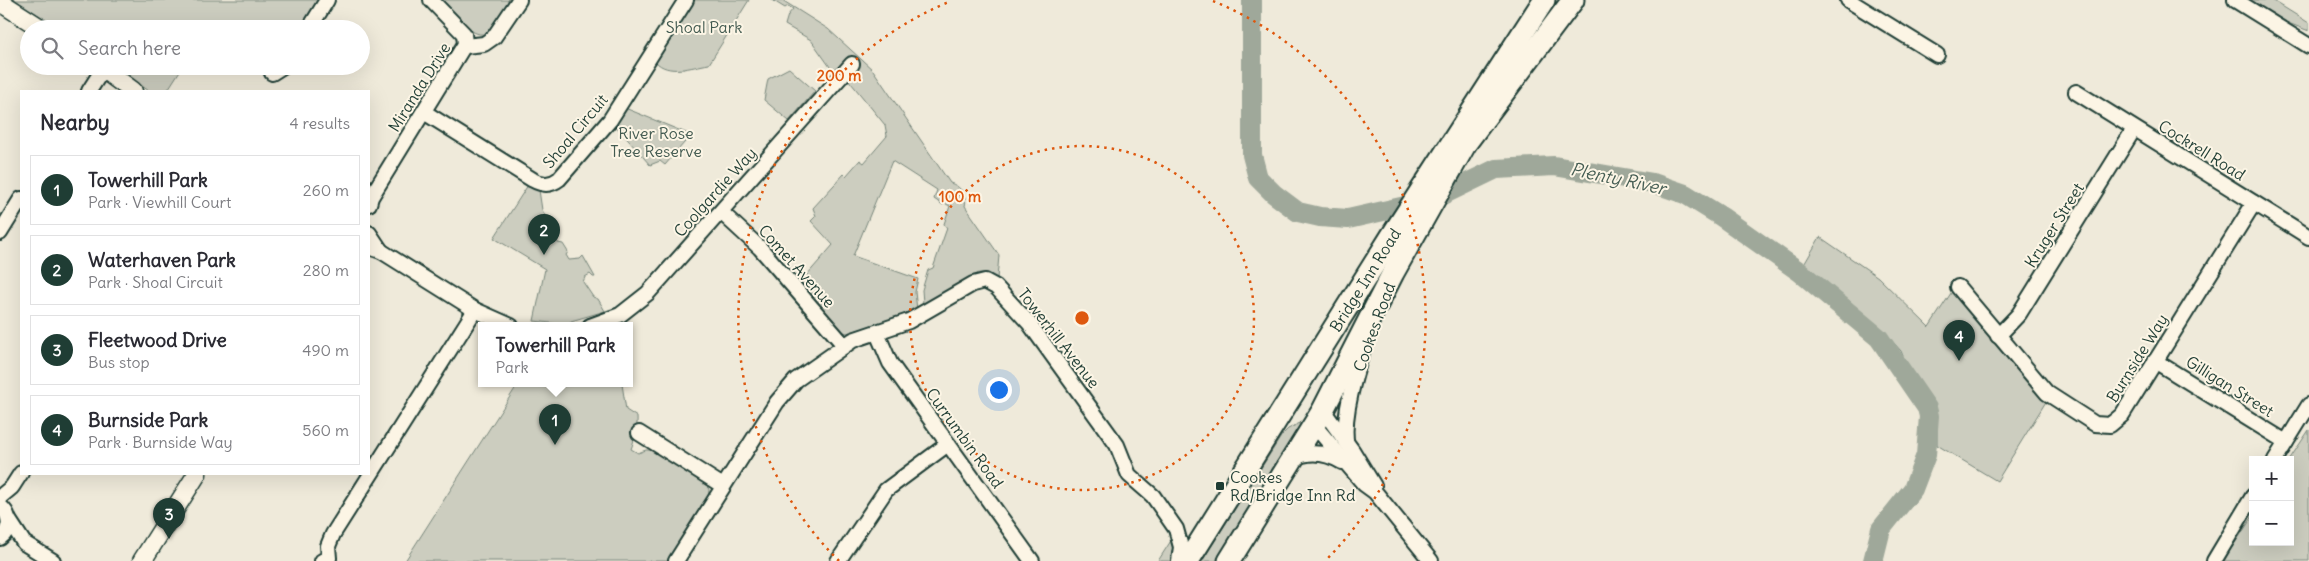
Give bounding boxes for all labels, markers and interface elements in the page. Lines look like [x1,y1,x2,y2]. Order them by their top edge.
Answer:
park label: Shoal Park [666,17,742,37]
search box [20,20,370,75]
icon: search [38,34,66,62]
text: Search here [78,36,181,60]
street label: Miranda Drive [384,39,454,135]
text: 200 m [817,66,861,85]
street label: Shoal Circuit [538,89,612,172]
text: Nearby [40,109,110,136]
text: 4 results [289,113,350,133]
street label: Cockrell Road [2155,115,2249,185]
park label: River Rose Tree Reserve [610,123,702,161]
street label: Coolgardie Way [669,143,761,241]
water label: Plenty River [1568,157,1670,200]
text: Towerhill Park [88,168,208,192]
street label: Kruger Street [2020,178,2088,271]
text: 1 [54,180,60,200]
text: 260 m [303,180,349,200]
text: 100 m [939,187,981,206]
text: Park · Viewhill Court [88,192,231,212]
pin: 2 [528,214,560,255]
street label: Comet Avenue [754,220,840,312]
street label: Bridge Inn Road [1325,225,1405,335]
text: Waterhaven Park [88,248,236,272]
text: 2 [53,260,61,280]
text: 280 m [303,260,349,280]
text: Park · Shoal Circuit [88,272,223,292]
street label: Cookes Road [1349,280,1399,374]
street label: Towerhill Avenue [1014,284,1104,392]
centre of rings [1073,309,1091,327]
street label: Burnside Way [2102,310,2172,406]
pin: 4 [1943,320,1975,361]
popup [478,322,633,387]
text: Fleetwood Drive [88,328,227,352]
text: Towerhill Park [496,333,615,357]
text: 3 [52,340,62,360]
text: 490 m [302,340,349,360]
street label: Gilligan Street [2182,351,2278,421]
text: Bus stop [88,352,150,372]
text: Park [496,357,529,377]
your location [986,377,1012,403]
street label: Currumbin Road [922,384,1008,492]
pin: 1 [539,404,571,445]
text: Burnside Park [88,408,208,432]
text: 4 [52,420,62,440]
text: 560 m [302,420,349,440]
text: Park · Burnside Way [88,432,233,452]
map controls [2249,456,2294,546]
button: + [2249,456,2294,501]
place label: Cookes Rd/Bridge Inn Rd [1230,467,1355,505]
marker: Cookes Rd/Bridge Inn Rd [1214,480,1226,492]
pin: 3 [153,498,185,539]
button: − [2249,501,2294,546]

